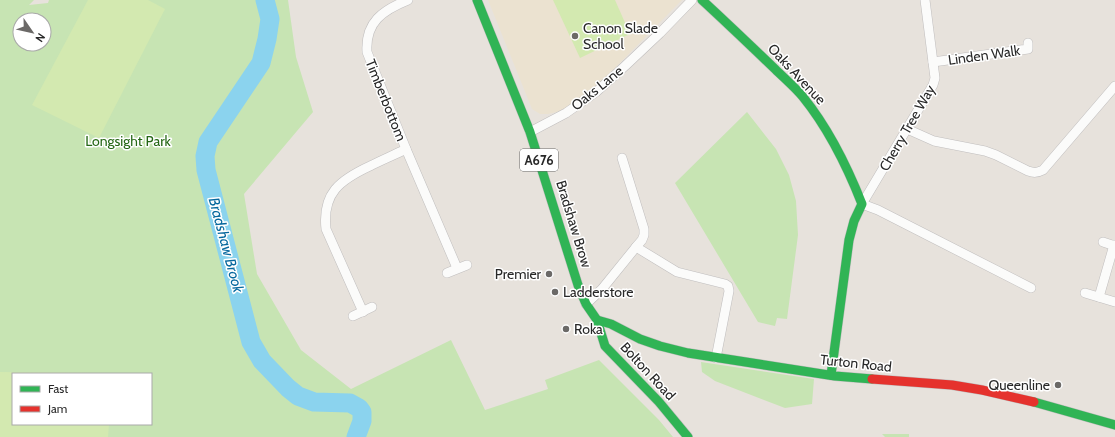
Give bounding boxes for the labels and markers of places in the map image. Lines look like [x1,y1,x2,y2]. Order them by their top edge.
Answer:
place label: Canon Slade School [583,19,658,53]
marker: Canon Slade School [570,31,580,41]
place label: Premier [495,265,542,283]
marker: Premier [544,269,554,279]
place label: Ladderstore [563,283,633,301]
marker: Ladderstore [550,287,560,297]
place label: Roka [574,320,603,338]
marker: Roka [561,324,571,334]
place label: Queenline [989,376,1050,394]
marker: Queenline [1053,380,1063,390]

